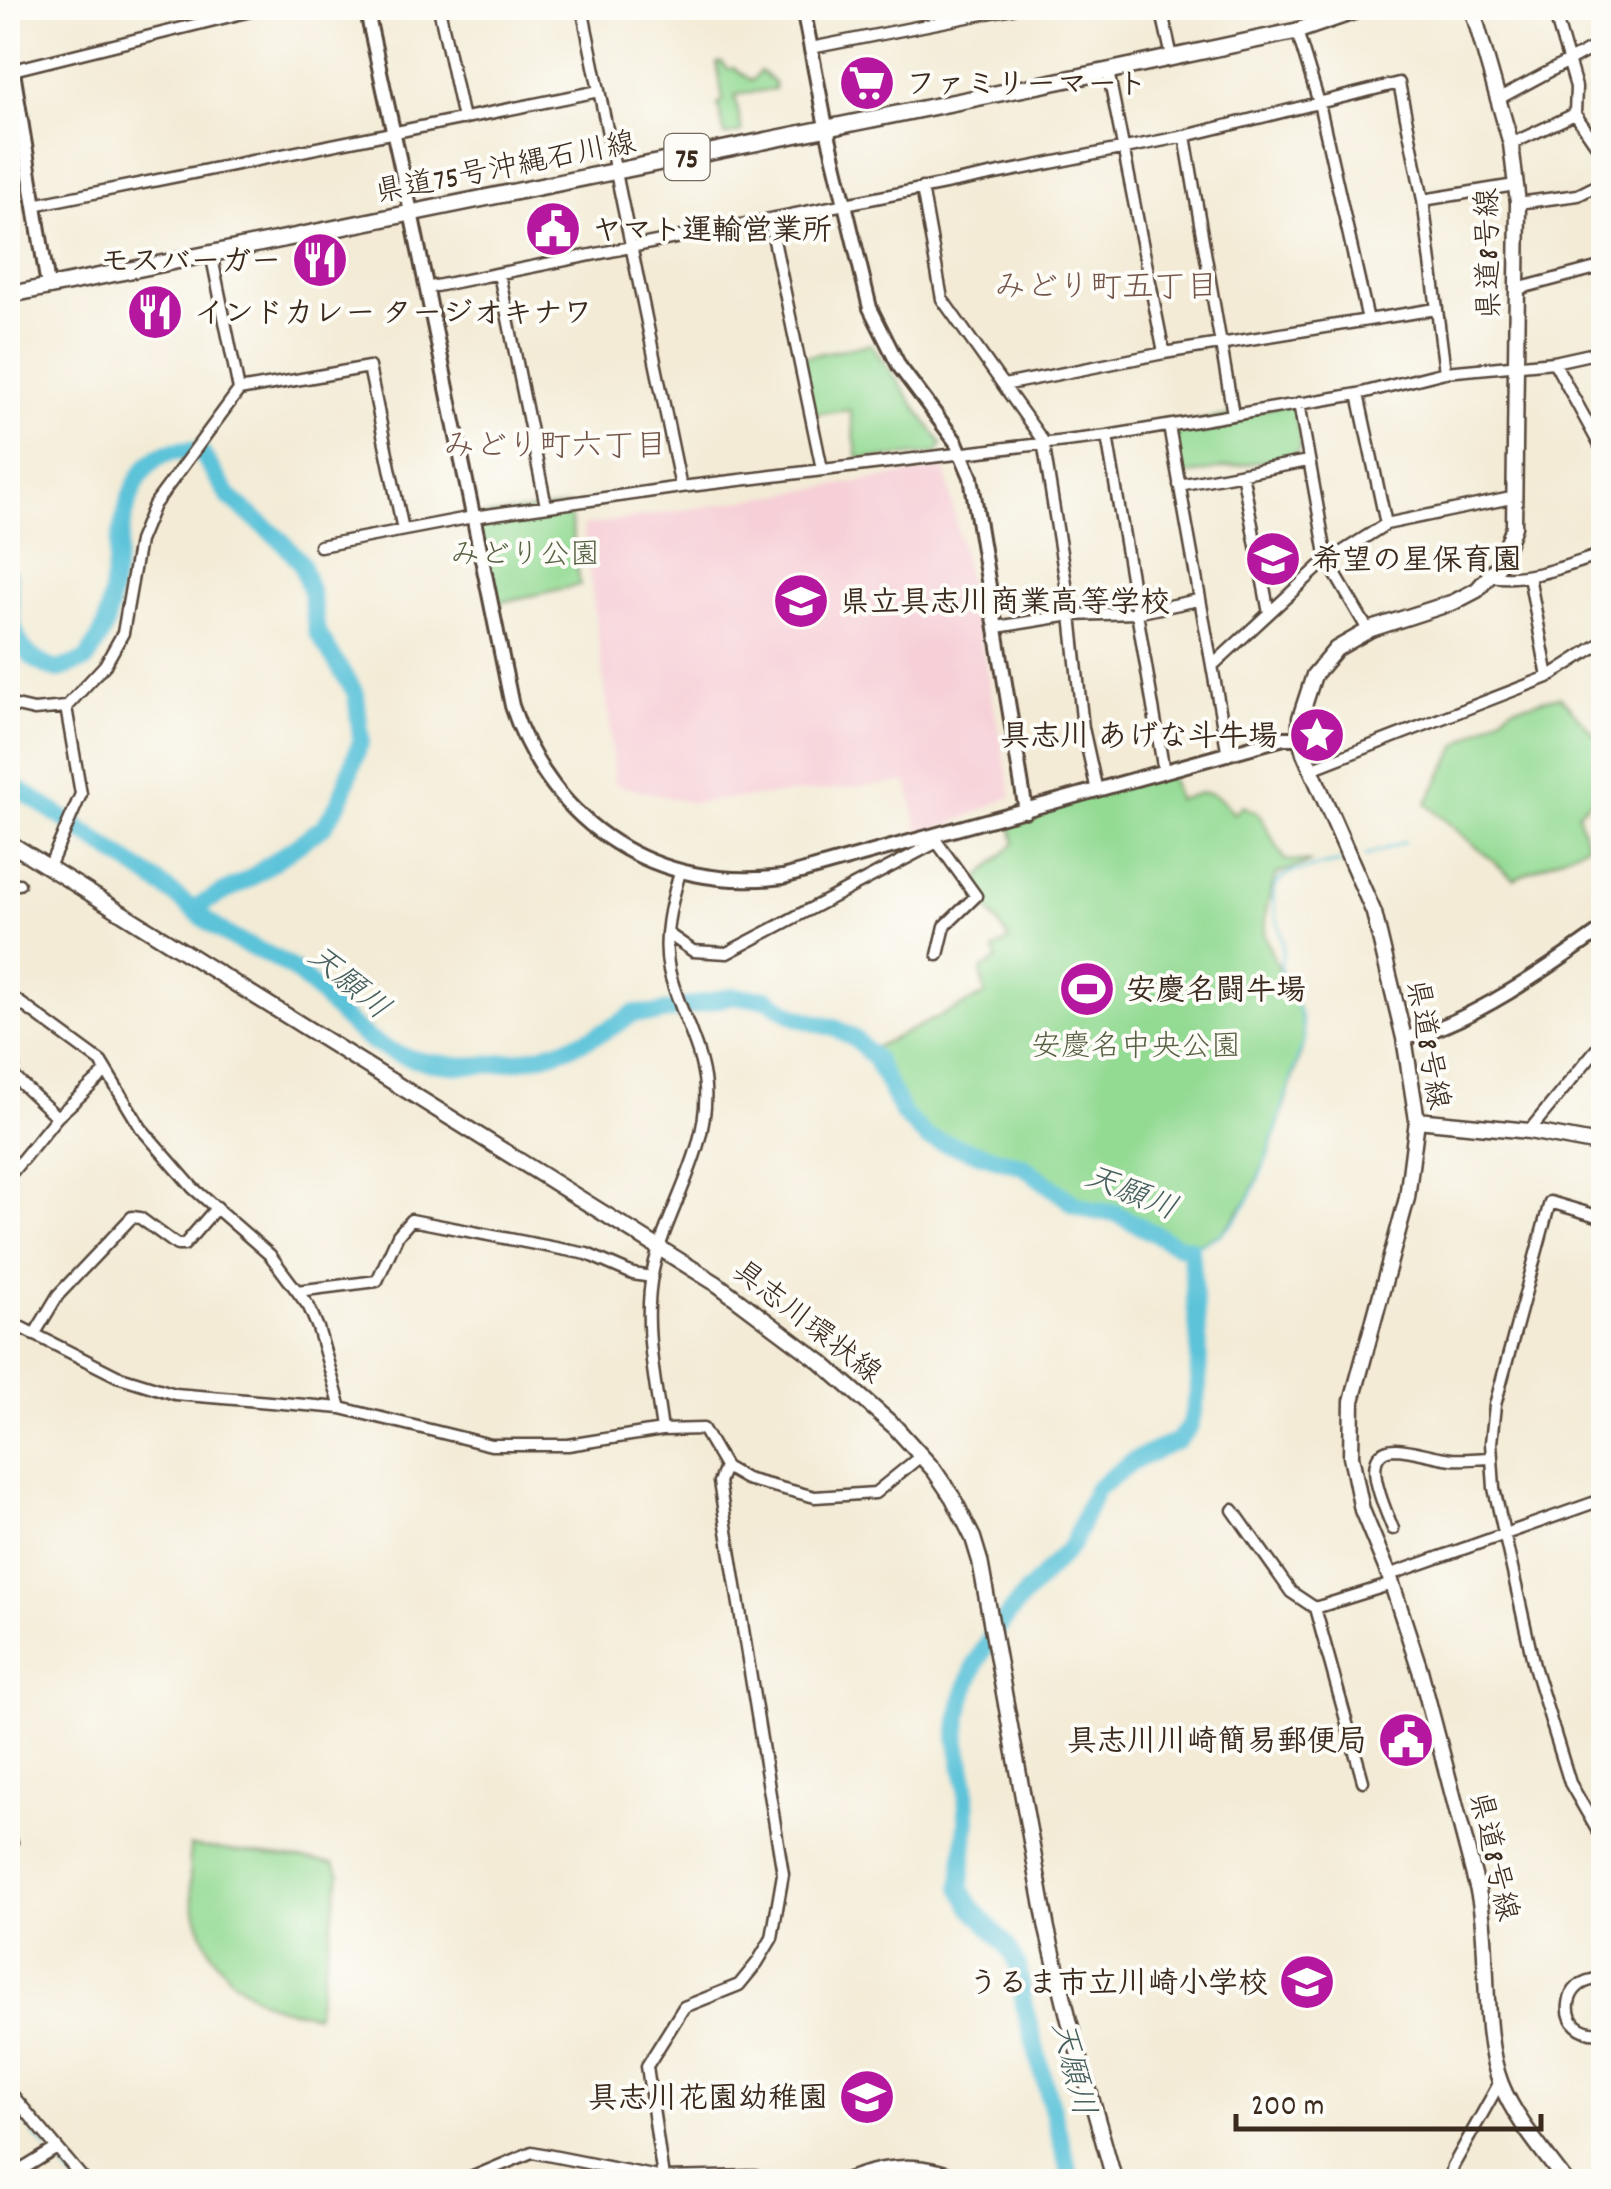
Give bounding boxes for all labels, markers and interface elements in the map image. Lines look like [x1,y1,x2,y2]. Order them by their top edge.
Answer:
supermarket icon: ファミリーマート [837,53,897,113]
place label: ファミリーマート [906,66,1147,109]
street label: 県道75号沖縄石川線 [371,124,640,217]
road number: 75 [664,134,710,180]
street label: 県道8号線 [1469,188,1514,320]
public building icon: ヤマト運輸営業所 [523,199,583,259]
place label: ヤマト運輸営業所 [592,212,832,255]
restaurant icon: モスバーガー [290,230,350,290]
place label: モスバーガー [100,243,281,286]
district label: みどり町五丁目 [994,267,1218,313]
restaurant icon: インドカレー タージオキナワ [125,282,185,342]
place label: インドカレー タージオキナワ [194,295,593,338]
district label: みどり町六丁目 [443,426,667,472]
school or university icon: 希望の星保育園 [1243,529,1303,589]
park label: みどり公園 [450,536,600,579]
place label: 希望の星保育園 [1312,542,1522,585]
school or university icon: 県立具志川商業高等学校 [771,571,831,631]
place label: 県立具志川商業高等学校 [840,584,1170,627]
place icon: 具志川 あげな斗牛場 [1287,705,1347,765]
place label: 具志川 あげな斗牛場 [1000,718,1278,761]
water label: 天願川 [295,936,398,1033]
sports icon: 安慶名闘牛場 [1057,959,1117,1019]
place label: 安慶名闘牛場 [1126,972,1306,1015]
street label: 県道8号線 [1392,976,1457,1114]
park label: 安慶名中央公園 [1031,1028,1241,1071]
water label: 天願川 [1077,1156,1183,1235]
street label: 具志川環状線 [721,1252,889,1397]
public building icon: 具志川川崎簡易郵便局 [1376,1710,1436,1770]
place label: 具志川川崎簡易郵便局 [1067,1723,1367,1766]
street label: 県道8号線 [1455,1788,1526,1926]
school or university icon: うるま市立川崎小学校 [1277,1952,1337,2012]
place label: うるま市立川崎小学校 [968,1965,1268,2008]
water label: 天願川 [1036,2017,1104,2121]
school or university icon: 具志川花園幼稚園 [837,2067,897,2127]
scale bar [1236,2069,1541,2131]
place label: 具志川花園幼稚園 [588,2080,828,2123]
text: 200 m [1251,2087,1324,2130]

